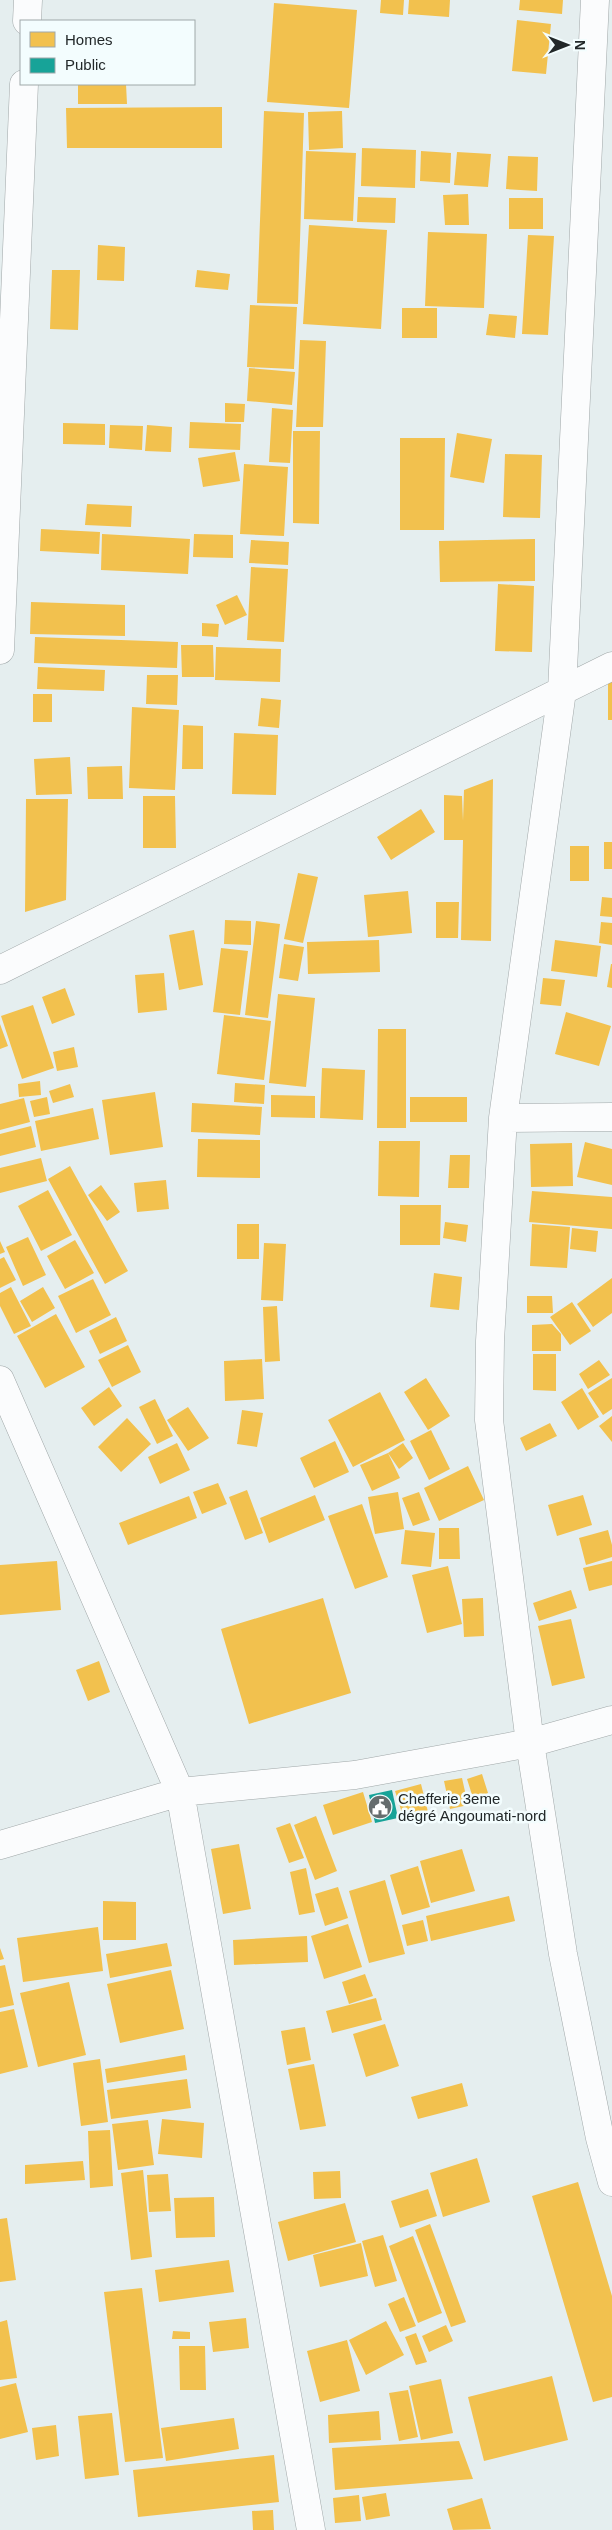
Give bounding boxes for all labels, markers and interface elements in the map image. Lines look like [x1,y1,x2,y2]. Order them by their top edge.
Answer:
legend [20,20,195,85]
north arrow [542,20,592,70]
text: Homes [65,31,113,48]
text: N [572,40,588,50]
text: Public [65,56,106,73]
place label: Chefferie 3eme dégré Angoumati-nord [398,1790,546,1824]
public building icon: Chefferie 3eme dégré Angoumati-nord [367,1794,393,1820]

